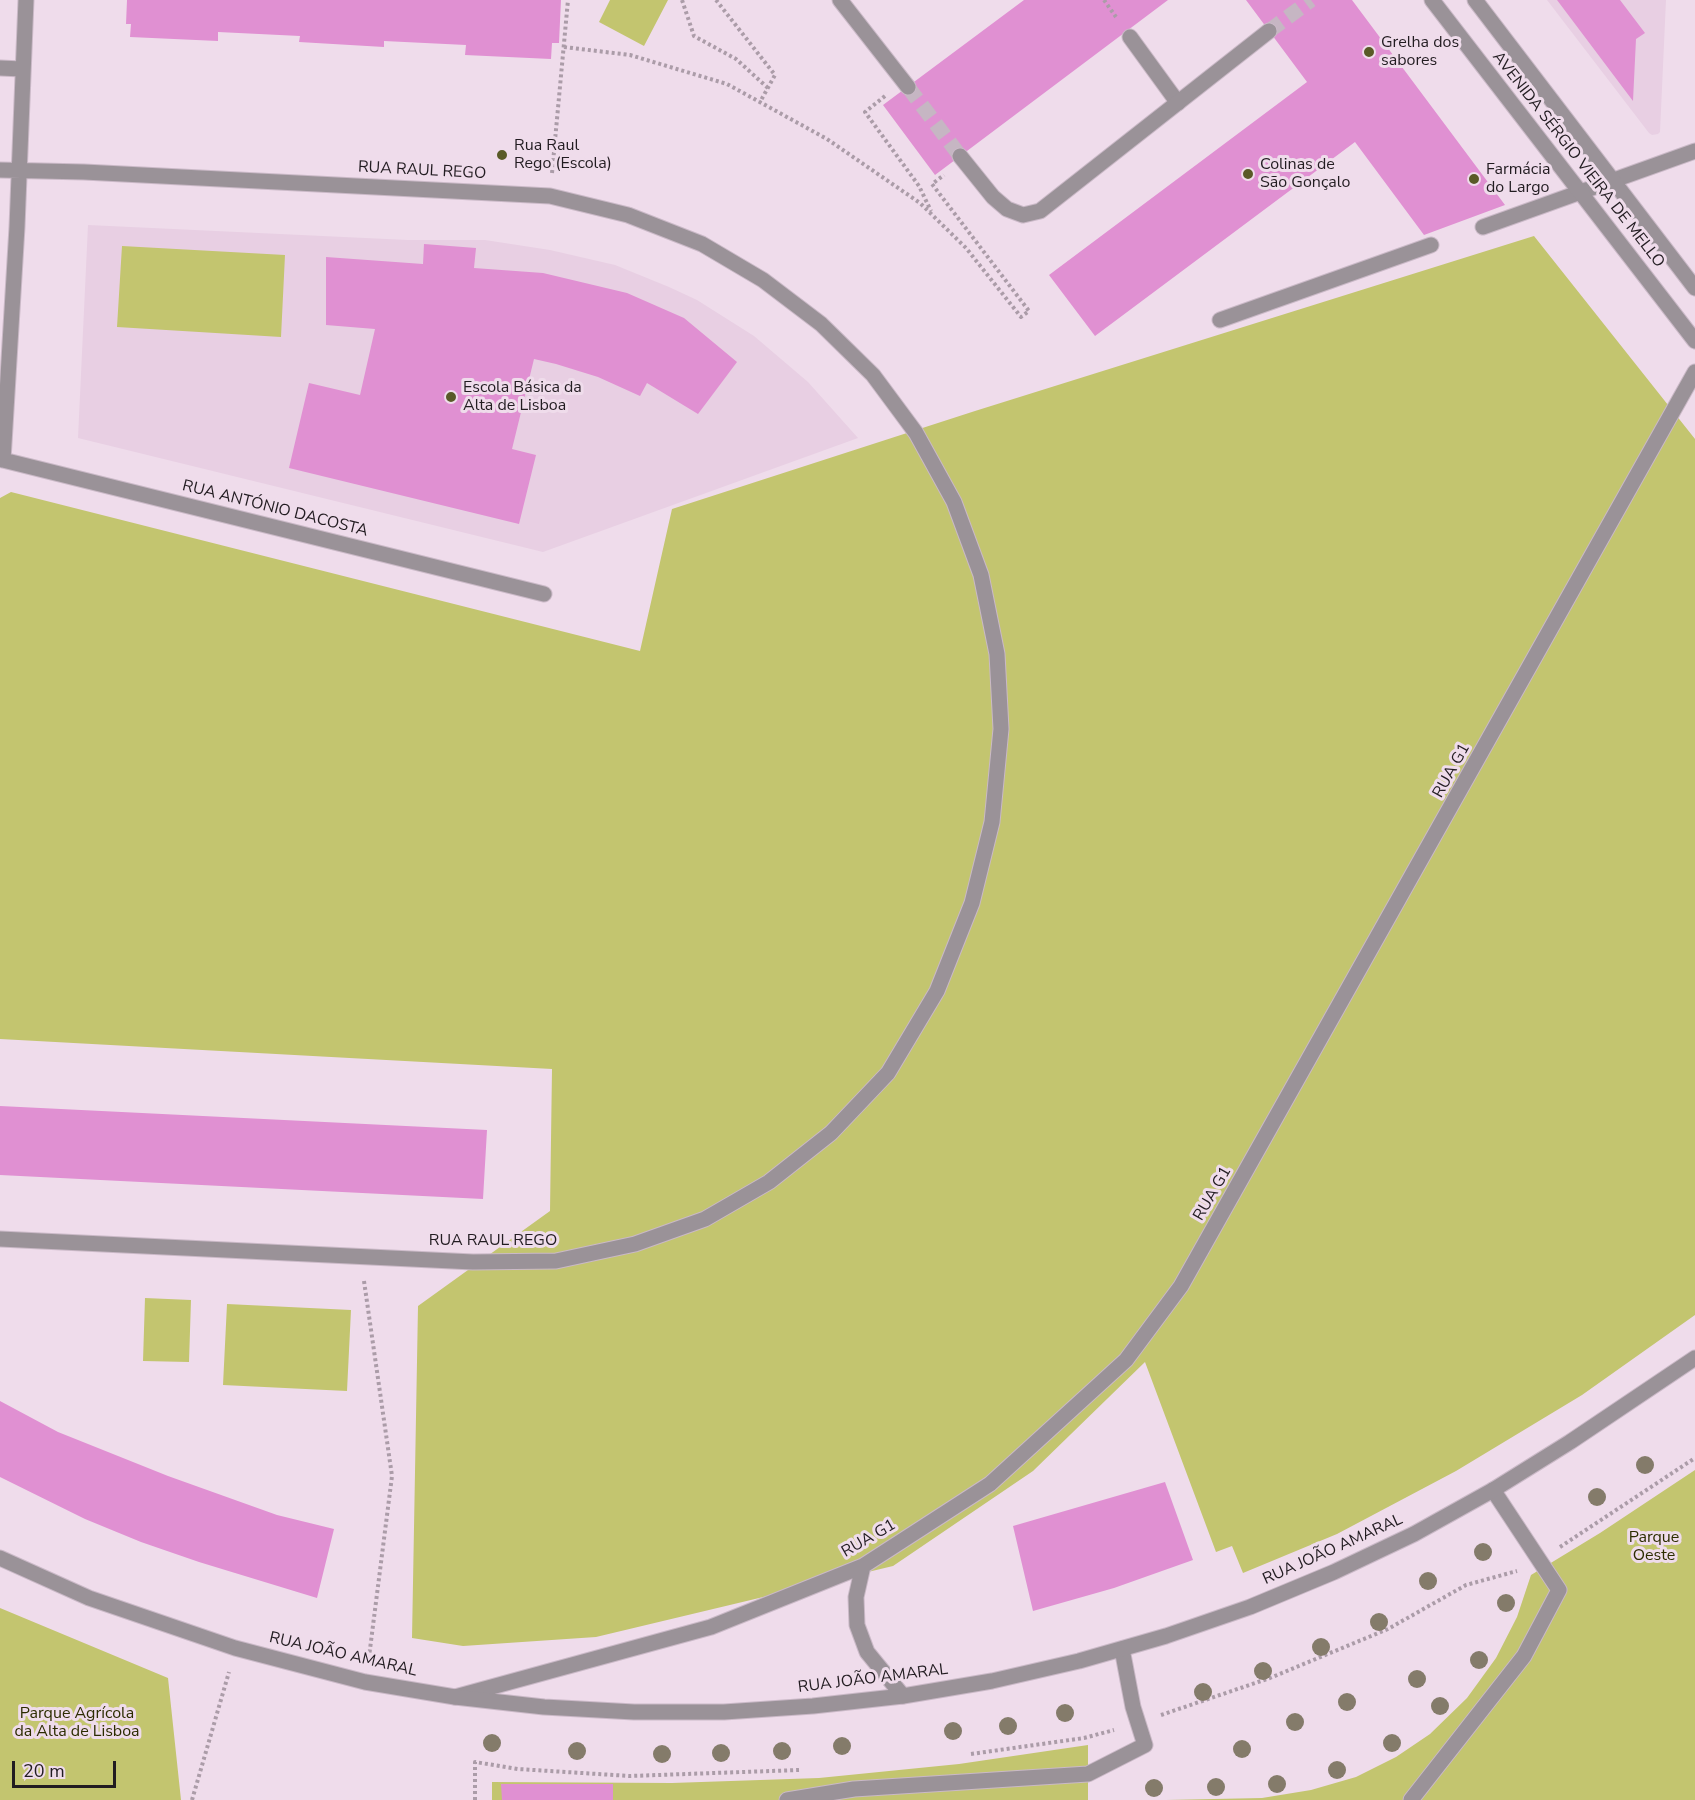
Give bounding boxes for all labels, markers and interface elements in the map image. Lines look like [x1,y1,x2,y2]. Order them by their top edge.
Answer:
place label: Grelha dos sabores [1381,33,1459,71]
marker: Grelha dos sabores [1362,45,1376,59]
street label: AVENIDA SÉRGIO VIEIRA DE MELLO [1488,48,1668,272]
place label: Rua Raul Rego (Escola) [514,136,612,174]
marker: Rua Raul Rego (Escola) [495,148,509,162]
place label: Colinas de São Gonçalo [1260,155,1350,193]
street label: RUA RAUL REGO [357,158,487,184]
place label: Farmácia do Largo [1486,160,1550,198]
marker: Colinas de São Gonçalo [1241,167,1255,181]
marker: Farmácia do Largo [1467,172,1481,186]
place label: Escola Básica da Alta de Lisboa [463,378,582,416]
marker: Escola Básica da Alta de Lisboa [444,390,458,404]
street label: RUA ANTÓNIO DACOSTA [180,477,370,541]
street label: RUA G1 [1429,740,1475,802]
street label: RUA G1 [1190,1164,1236,1224]
street label: RUA RAUL REGO [429,1231,557,1251]
street label: RUA JOÃO AMARAL [1260,1511,1406,1589]
street label: RUA G1 [839,1516,899,1562]
park label: Parque Oeste [1629,1528,1679,1566]
street label: RUA JOÃO AMARAL [267,1629,419,1681]
street label: RUA JOÃO AMARAL [797,1660,949,1698]
park label: Parque Agrícola da Alta de Lisboa [14,1704,140,1742]
scale bar [15,1749,118,1787]
text: 20 m [23,1759,65,1783]

